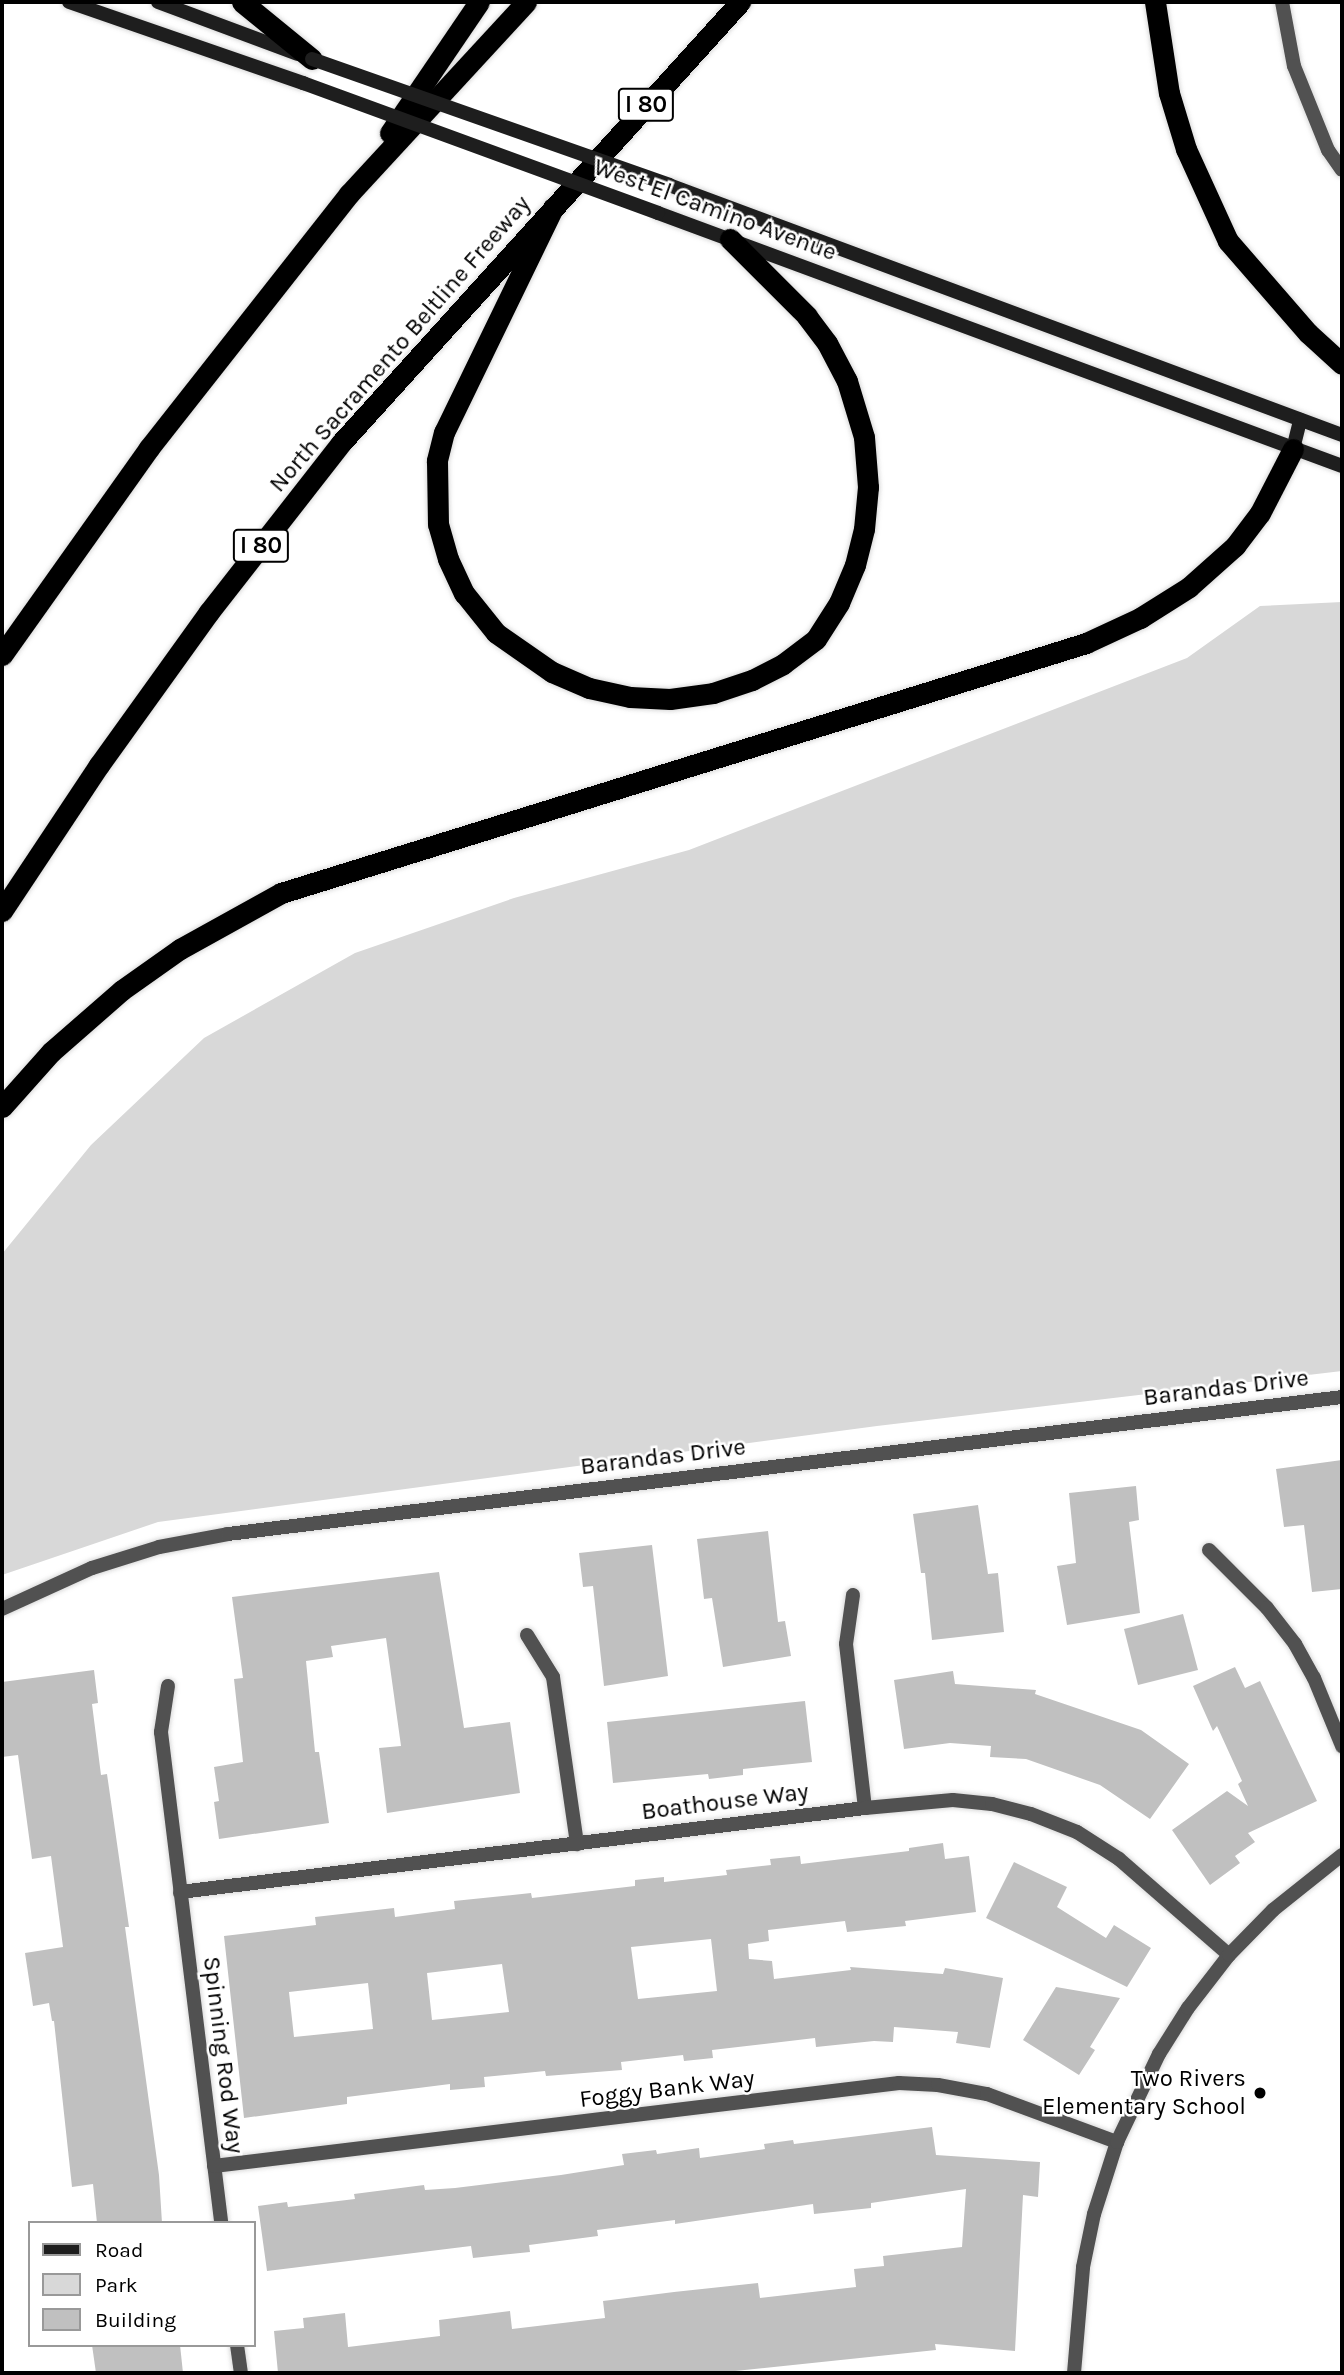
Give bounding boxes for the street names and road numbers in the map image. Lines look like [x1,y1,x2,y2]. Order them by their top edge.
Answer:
road number: I 80 [616,86,676,124]
street label: West El Camino Avenue [590,153,840,267]
street label: North Sacramento Beltline Freeway [263,190,537,498]
road number: I 80 [231,526,291,566]
street label: Barandas Drive [1142,1364,1310,1412]
street label: Barandas Drive [579,1433,747,1481]
street label: Boathouse Way [640,1777,810,1827]
street label: Spinning Rod Way [197,1955,249,2155]
street label: Foggy Bank Way [578,2064,756,2114]

